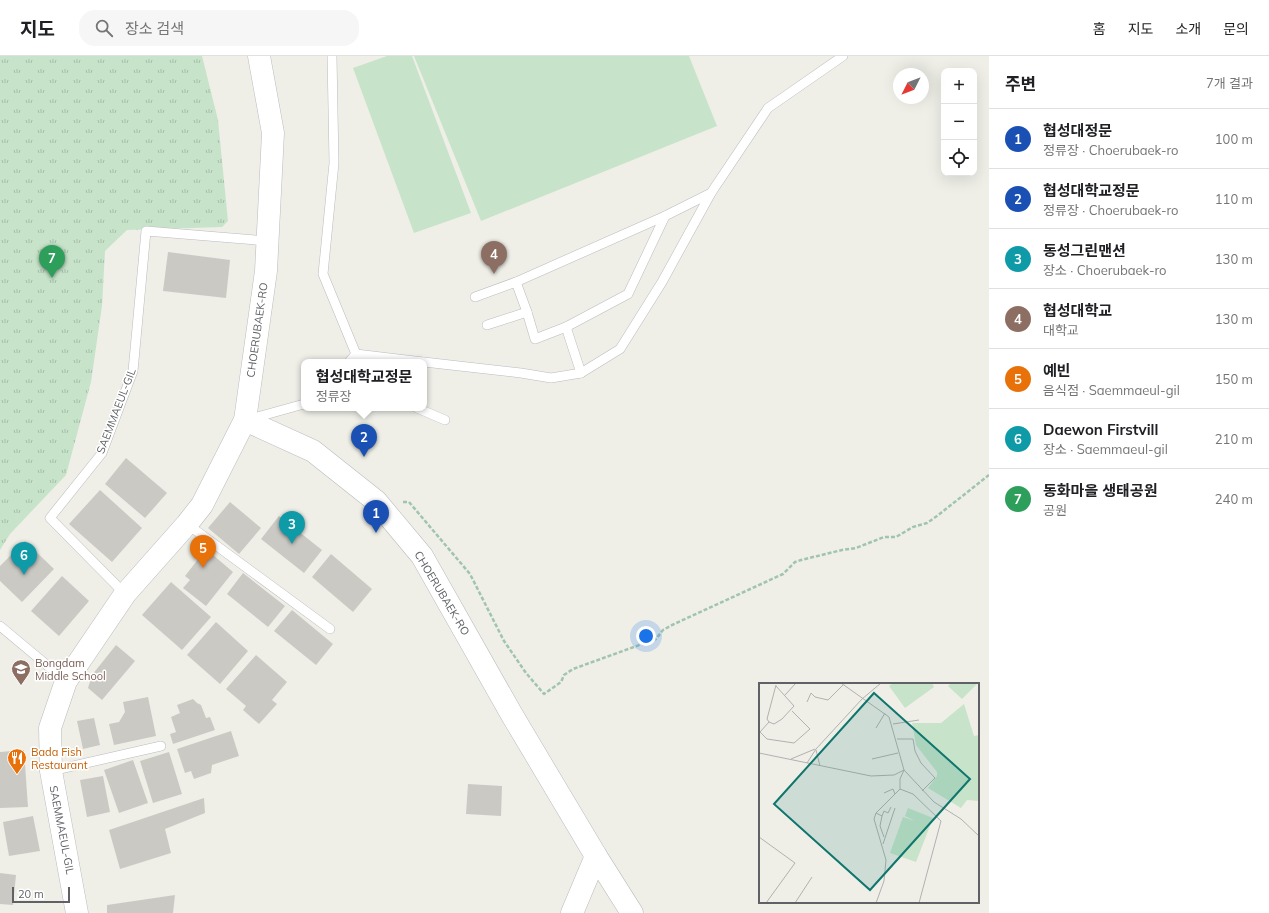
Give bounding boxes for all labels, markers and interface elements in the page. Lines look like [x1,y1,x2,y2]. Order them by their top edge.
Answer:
search box [79,10,359,46]
text: 지도 [20,17,55,41]
icon: search [93,17,115,39]
text: 장소 검색 [125,19,184,38]
text: 홈 [1093,20,1106,38]
text: 지도 [1128,20,1153,38]
text: 소개 [1175,20,1201,38]
text: 문의 [1223,20,1249,38]
north arrow [893,68,929,104]
map controls [941,68,977,176]
button: + [941,68,977,104]
text: 주변 [1005,73,1036,94]
text: 7개 결과 [1206,75,1253,91]
button: − [941,104,977,140]
text: 협성대정문 [1043,121,1112,140]
text: 1 [1014,131,1022,147]
text: 100 m [1215,131,1253,147]
button: locate [941,140,977,176]
text: 정류장 · Choerubaek-ro [1043,142,1179,158]
text: 협성대학교정문 [1043,181,1140,200]
text: 2 [1014,191,1022,207]
text: 110 m [1215,191,1253,207]
text: 정류장 · Choerubaek-ro [1043,202,1179,218]
pin: 4 [481,241,507,274]
text: 동성그린맨션 [1043,241,1126,260]
pin: 7 [39,245,65,278]
text: 3 [1014,251,1022,267]
text: 130 m [1215,251,1253,267]
text: 장소 · Choerubaek-ro [1043,262,1167,278]
street label: CHOERUBAEK-RO [243,282,271,378]
text: 협성대학교 [1043,301,1112,320]
text: 4 [1014,311,1022,327]
text: 130 m [1215,311,1253,327]
text: 대학교 [1043,322,1079,338]
popup [301,359,427,411]
text: 예빈 [1043,361,1071,380]
street label: SAEMMAEUL-GIL [93,366,139,456]
text: 협성대학교정문 [316,367,412,386]
text: 5 [1014,371,1022,387]
text: 150 m [1215,371,1253,387]
text: 음식점 · Saemmaeul-gil [1043,382,1180,398]
text: 정류장 [316,388,352,404]
text: Daewon Firstvill [1043,420,1158,439]
pin: 2 [351,424,377,457]
text: 6 [1014,431,1022,447]
text: 210 m [1215,431,1253,447]
text: 장소 · Saemmaeul-gil [1043,441,1168,457]
text: 동화마을 생태공원 [1043,481,1158,500]
text: 7 [1014,491,1022,507]
text: 240 m [1215,491,1253,507]
pin: 1 [363,500,389,533]
text: 공원 [1043,502,1067,518]
pin: 3 [279,511,305,544]
pin: 5 [190,535,216,568]
pin: 6 [11,542,37,575]
street label: CHOERUBAEK-RO [411,548,473,638]
your location [636,626,656,646]
place label: Bongdam Middle School [35,656,106,683]
school or university icon: Bongdam Middle School [10,658,32,686]
inset map [759,683,979,903]
place label: Bada Fish Restaurant [31,745,88,772]
restaurant icon: Bada Fish Restaurant [6,747,28,775]
street label: SAEMMAEUL-GIL [47,784,77,876]
scale bar [12,885,70,904]
text: 20 m [18,887,44,901]

